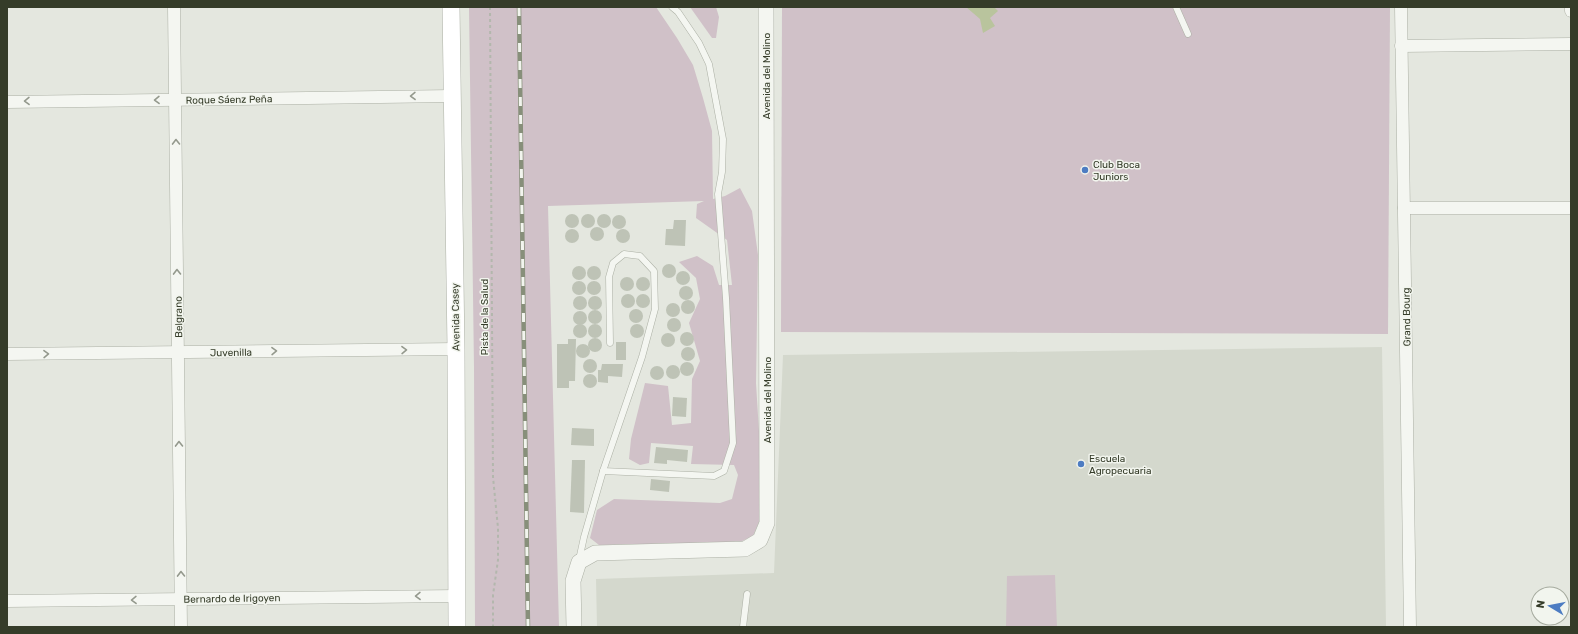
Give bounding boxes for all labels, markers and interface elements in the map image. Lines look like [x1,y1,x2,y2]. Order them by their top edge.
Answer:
street label: Avenida del Molino [761,32,773,119]
one-way arrow [410,92,416,100]
street label: Roque Sáenz Peña [186,93,272,107]
one-way arrow [154,96,160,104]
one-way arrow [24,97,30,105]
one-way arrow [172,139,180,145]
place label: Club Boca Juniors [1093,159,1140,183]
marker: Club Boca Juniors [1080,165,1090,175]
one-way arrow [173,269,181,275]
street label: Pista de la Salud [479,279,491,355]
street label: Avenida Casey [449,282,463,351]
street label: Grand Bourg [1400,288,1414,346]
street label: Belgrano [173,296,185,338]
one-way arrow [401,345,407,354]
street label: Juvenilla [210,347,252,359]
one-way arrow [271,347,277,355]
one-way arrow [43,350,49,358]
street label: Avenida del Molino [762,356,774,443]
one-way arrow [175,441,183,447]
place label: Escuela Agropecuaria [1089,453,1151,477]
marker: Escuela Agropecuaria [1076,459,1086,469]
one-way arrow [177,571,185,577]
north arrow [1530,586,1570,626]
street label: Bernardo de Irigoyen [183,592,281,606]
one-way arrow [415,592,421,600]
one-way arrow [131,596,137,604]
text: N [1534,599,1548,609]

